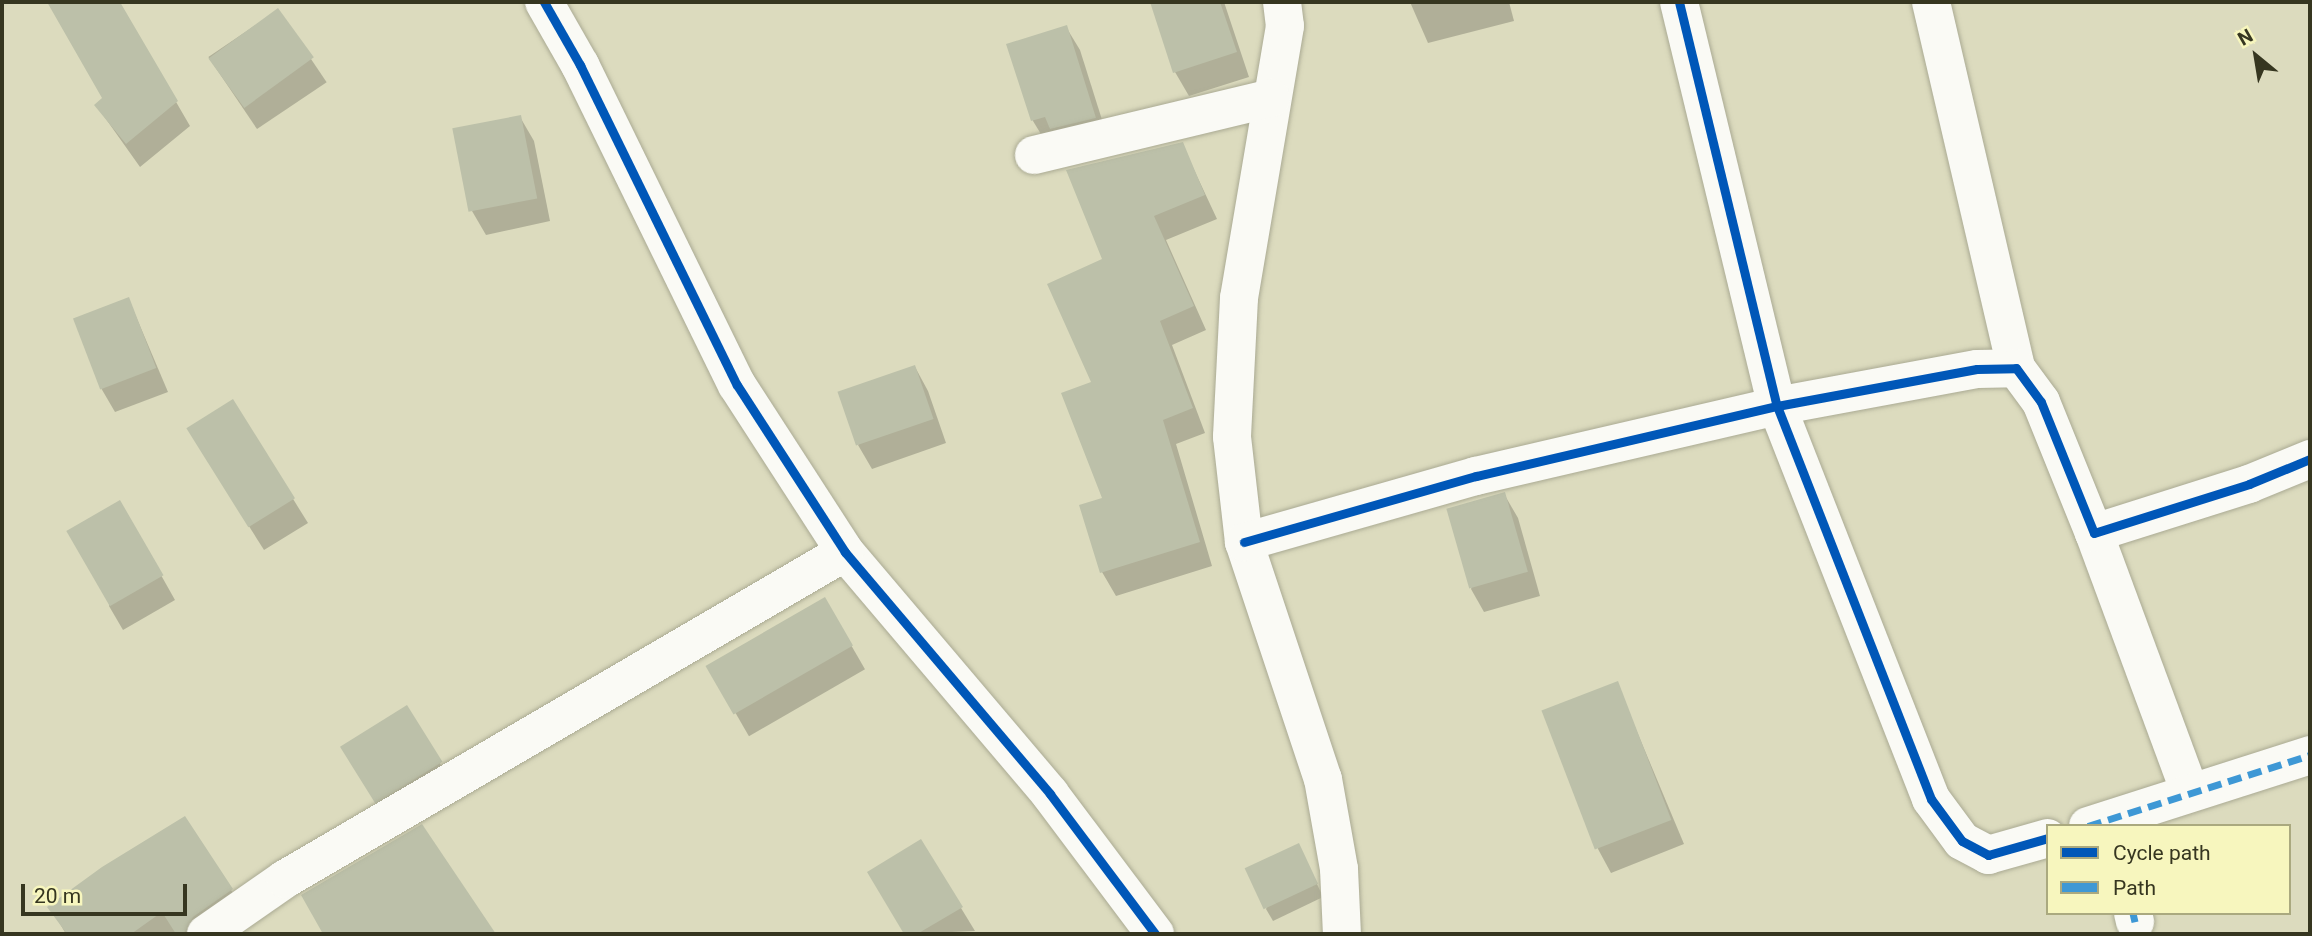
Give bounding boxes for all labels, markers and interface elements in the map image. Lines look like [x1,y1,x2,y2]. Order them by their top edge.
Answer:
north arrow [2221,21,2291,91]
text: N [2234,24,2257,51]
legend [2046,824,2291,915]
text: Cycle path [2113,841,2211,865]
scale bar [24,870,191,914]
text: Path [2113,876,2156,900]
text: 20 m [34,884,81,908]

